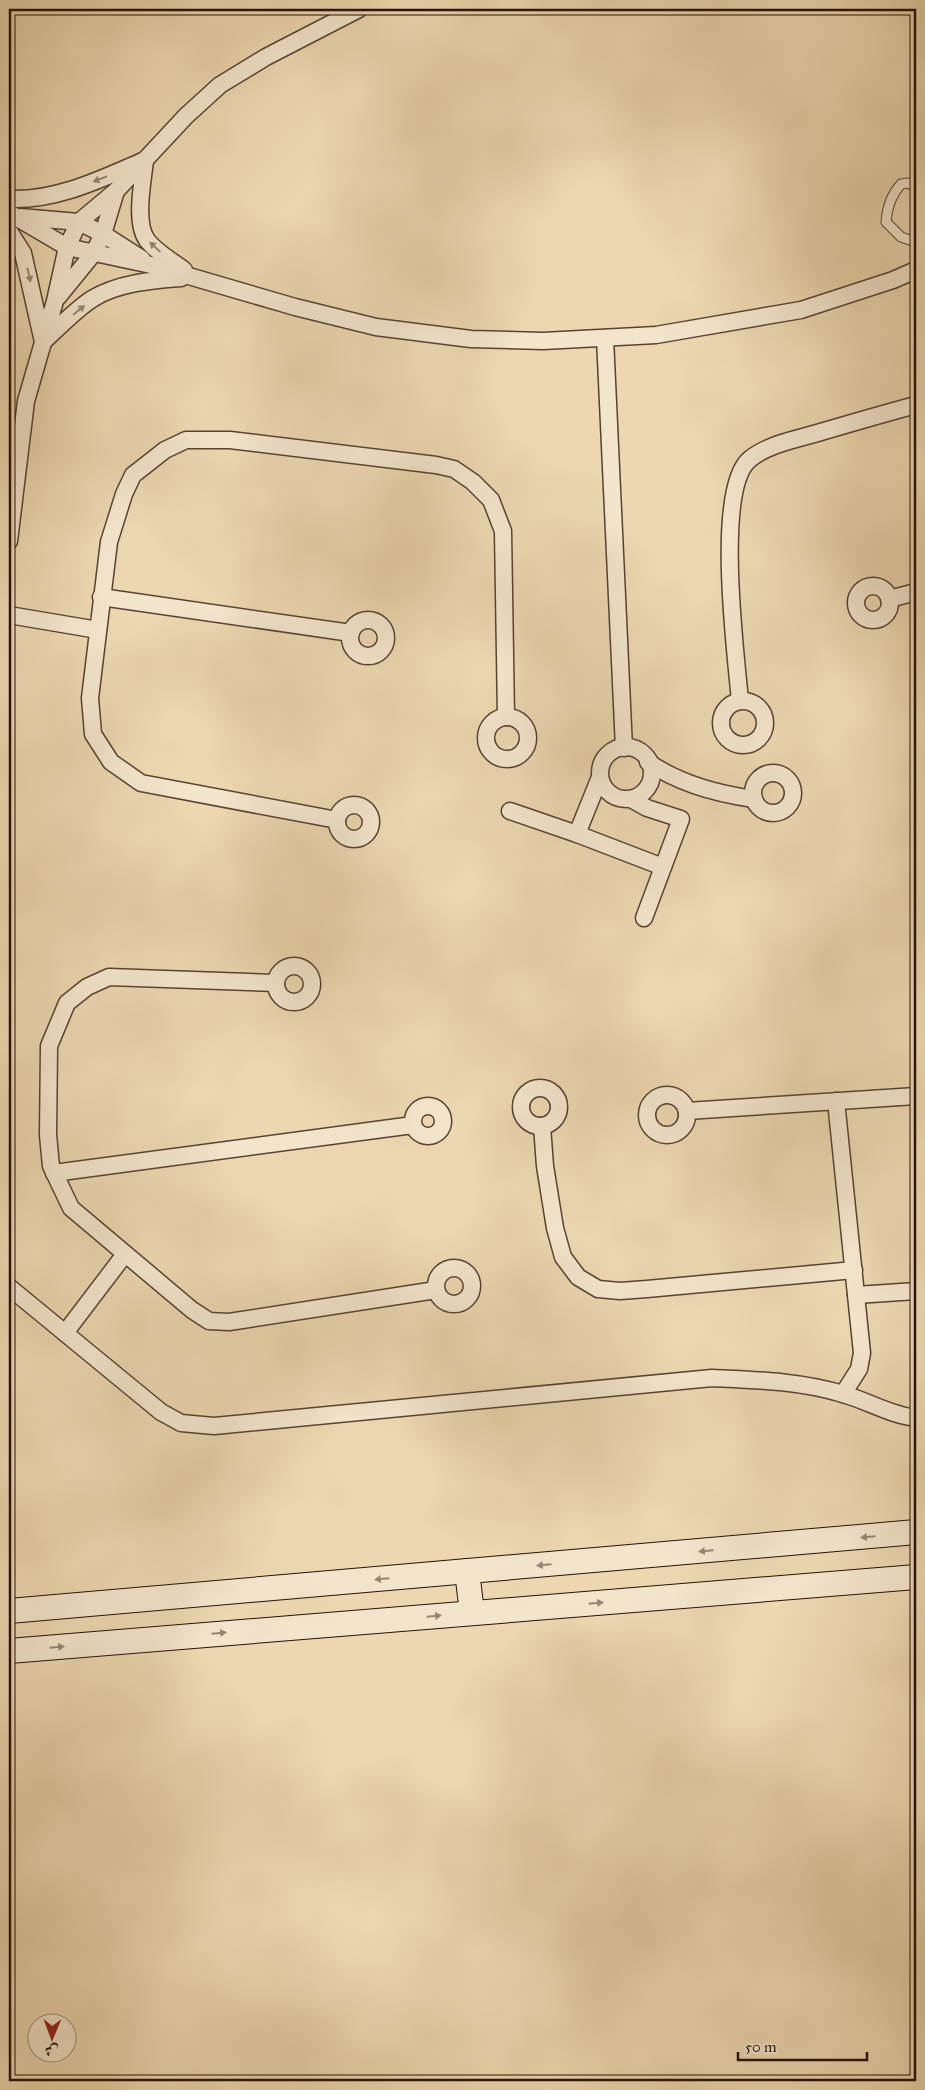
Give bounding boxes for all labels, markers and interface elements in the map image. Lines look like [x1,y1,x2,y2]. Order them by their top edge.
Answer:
one-way arrow [93,176,108,183]
one-way arrow [149,241,161,253]
one-way arrow [25,268,33,283]
one-way arrow [72,304,85,315]
one-way arrow [859,1533,875,1541]
one-way arrow [698,1547,714,1555]
one-way arrow [536,1561,552,1569]
one-way arrow [374,1575,390,1583]
one-way arrow [588,1598,604,1606]
one-way arrow [426,1612,442,1620]
one-way arrow [212,1629,228,1637]
one-way arrow [50,1642,66,1650]
north arrow [28,2012,78,2062]
scale bar [738,2030,866,2062]
text: 50 m [745,2038,777,2056]
text: ش [45,2042,59,2059]

